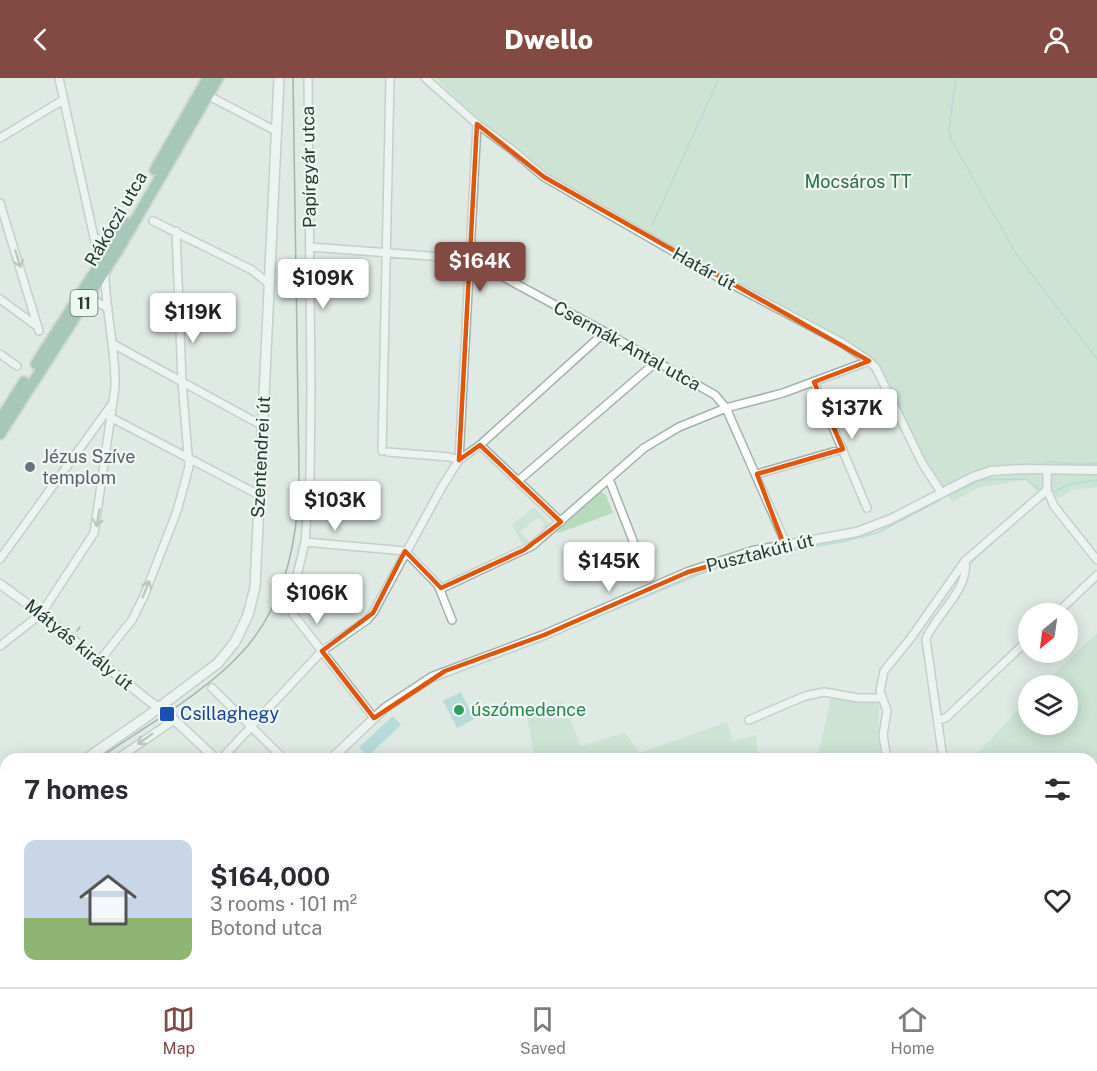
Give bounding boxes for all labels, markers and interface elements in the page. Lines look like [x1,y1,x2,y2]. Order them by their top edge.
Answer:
icon: back [24,23,57,56]
text: Dwello [504,23,593,55]
icon: person [1040,23,1073,56]
street label: Papírgyár utca [297,106,320,228]
street label: Rákóczi utca [80,168,151,270]
park label: Mocsáros TT [804,171,912,192]
pin: $164K [438,242,522,293]
street label: Határ út [669,243,740,294]
one-way arrow [13,249,24,268]
text: $164K [449,249,511,273]
pin: $109K [281,259,365,310]
text: $109K [292,266,354,290]
road number: 11 [70,290,98,316]
pin: $119K [151,293,235,344]
street label: Csermák Antal utca [550,296,705,395]
text: $119K [164,300,222,324]
pin: $137K [810,389,894,440]
street label: Szentendrei út [247,395,274,519]
text: $137K [821,396,883,420]
place label: Jézus Szíve templom [42,446,135,488]
marker: Jézus Szíve templom [23,460,37,474]
pin: $103K [293,481,377,532]
text: $103K [304,488,366,512]
one-way arrow [92,507,103,527]
street label: Pusztakúti út [704,529,816,576]
pin: $145K [567,542,651,593]
text: $145K [578,549,640,573]
pin: $106K [275,574,359,625]
one-way arrow [142,580,153,598]
text: $106K [286,581,348,605]
street label: Mátyás király út [21,595,138,695]
north arrow [1018,603,1078,663]
map controls [1018,603,1078,735]
button: layers [1018,675,1078,735]
place label: úszómedence [471,699,586,720]
place label: Csillaghegy [180,703,280,724]
marker: úszómedence [452,703,466,717]
marker: Csillaghegy [158,705,176,723]
one-way arrow [137,733,154,746]
icon: filters [1041,773,1074,806]
text: 7 homes [24,774,128,805]
text: $164,000 [210,861,330,892]
icon: home [72,864,144,936]
icon: heart [1041,884,1074,917]
text: 3 rooms · 101 m² [210,892,357,916]
text: Botond utca [210,916,322,940]
tab: Map [162,1003,195,1058]
tab: Saved [520,1003,566,1058]
tab: Home [891,1003,935,1058]

